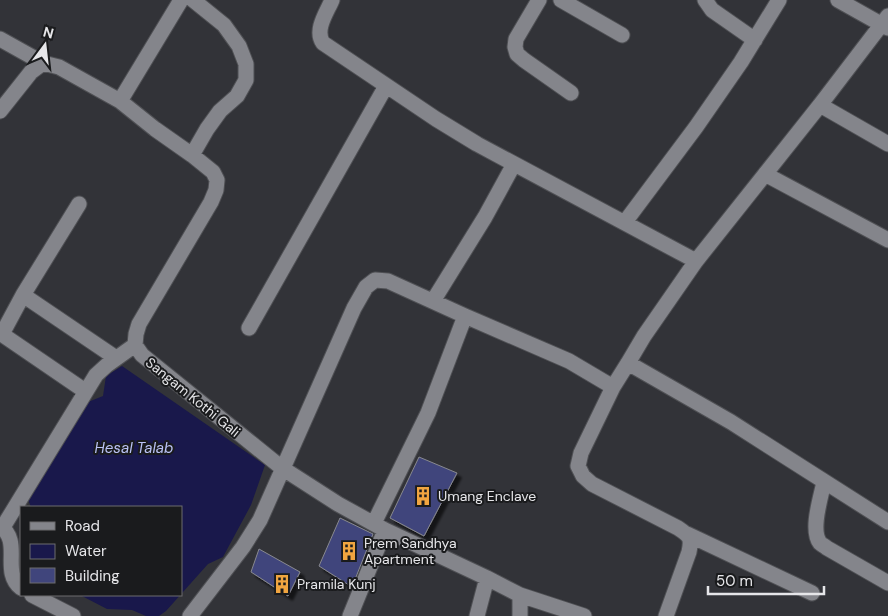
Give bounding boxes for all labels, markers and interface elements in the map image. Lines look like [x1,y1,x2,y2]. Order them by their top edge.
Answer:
north arrow [20,20,70,70]
text: N [41,22,56,42]
street label: Sangam Kothi Gali [142,353,244,441]
water label: Hesal Talab [95,438,173,458]
building icon: Umang Enclave [412,485,434,507]
place label: Umang Enclave [438,487,536,505]
legend [20,506,182,596]
text: Road [65,516,100,536]
place label: Prem Sandhya Apartment [364,534,457,568]
building icon: Prem Sandhya Apartment [338,540,360,562]
text: Water [65,541,107,561]
scale bar [708,564,824,596]
text: Building [65,566,120,586]
text: 50 m [716,571,753,591]
building icon: Pramila Kunj [271,573,293,595]
place label: Pramila Kunj [297,575,376,593]

